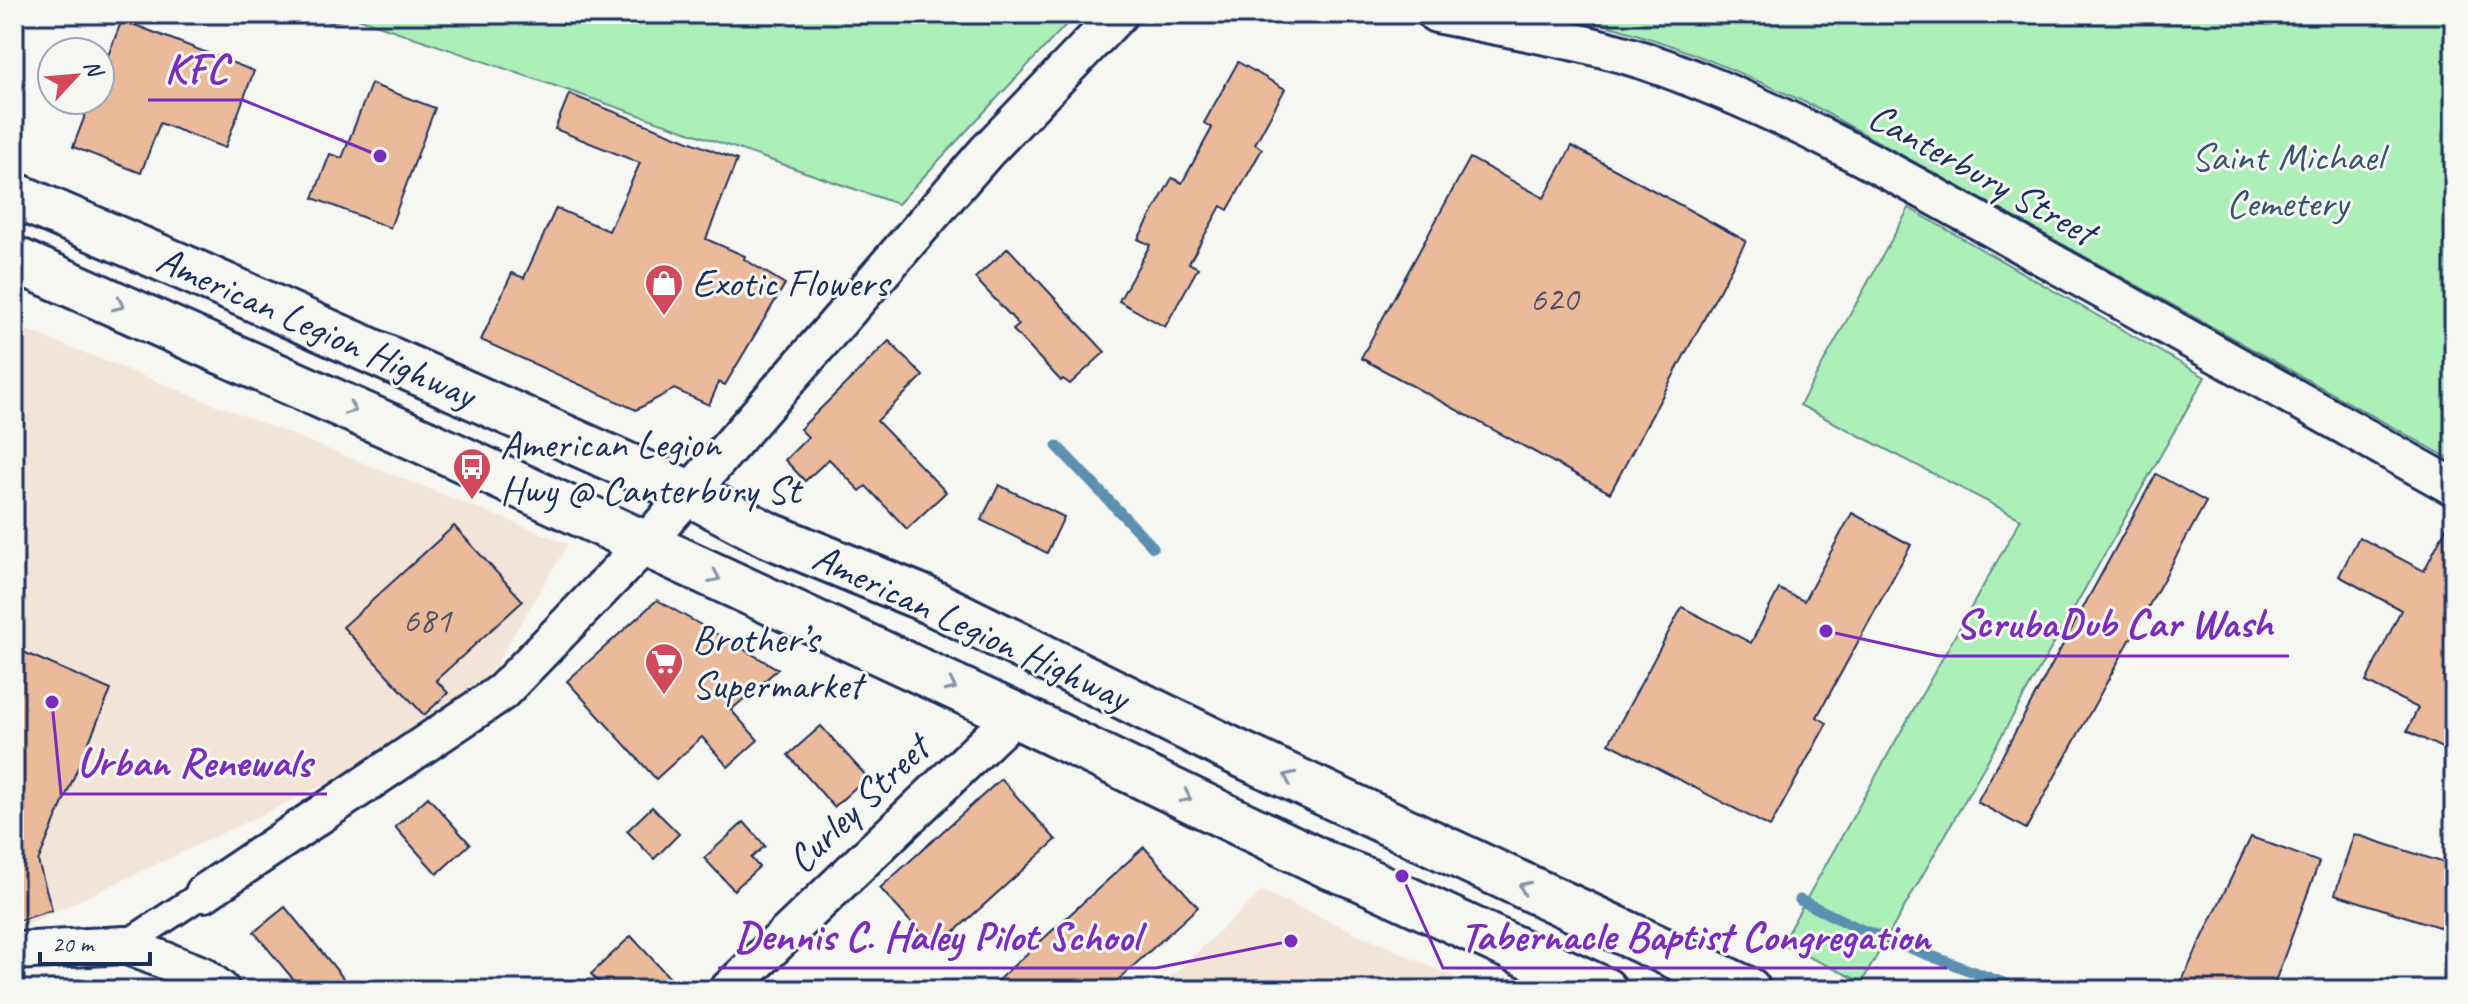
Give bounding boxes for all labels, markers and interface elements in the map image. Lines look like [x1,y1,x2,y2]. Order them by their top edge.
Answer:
callout: KFC [148,34,243,100]
north arrow [36,36,116,116]
text: KFC [165,42,233,95]
text: N [78,55,110,83]
street label: Canterbury Street [1860,91,2109,260]
park label: Saint Michael Cemetery [2191,132,2389,228]
street label: American Legion Highway [149,234,486,421]
place label: Exotic Flowers [692,258,892,308]
shop icon: Exotic Flowers [643,262,685,317]
house number: 620 [1530,276,1581,322]
one-way arrow [111,295,126,311]
one-way arrow [343,400,358,416]
place label: American Legion Hwy @ Canterbury St [500,419,804,515]
bus stop icon: American Legion Hwy @ Canterbury St [451,446,493,501]
street label: American Legion Highway [805,532,1140,724]
one-way arrow [707,567,721,583]
callout: ScrubaDub Car Wash [1939,590,2289,656]
house number: 681 [403,597,453,643]
text: ScrubaDub Car Wash [1955,597,2275,650]
place label: Brother’s Supermarket [692,614,868,710]
supermarket icon: Brother’s Supermarket [643,641,685,696]
one-way arrow [943,676,957,692]
street label: Curley Street [777,720,943,884]
callout: Urban Renewals [61,728,327,794]
text: Urban Renewals [77,736,316,789]
one-way arrow [1283,770,1297,786]
one-way arrow [1178,787,1192,803]
one-way arrow [1518,881,1533,897]
callout: Dennis C. Haley Pilot School [718,902,1156,968]
callout: Tabernacle Baptist Congregation [1443,902,1947,968]
text: Dennis C. Haley Pilot School [735,910,1148,963]
text: Tabernacle Baptist Congregation [1460,910,1933,963]
scale bar [40,916,150,966]
text: 20 m [52,929,95,959]

